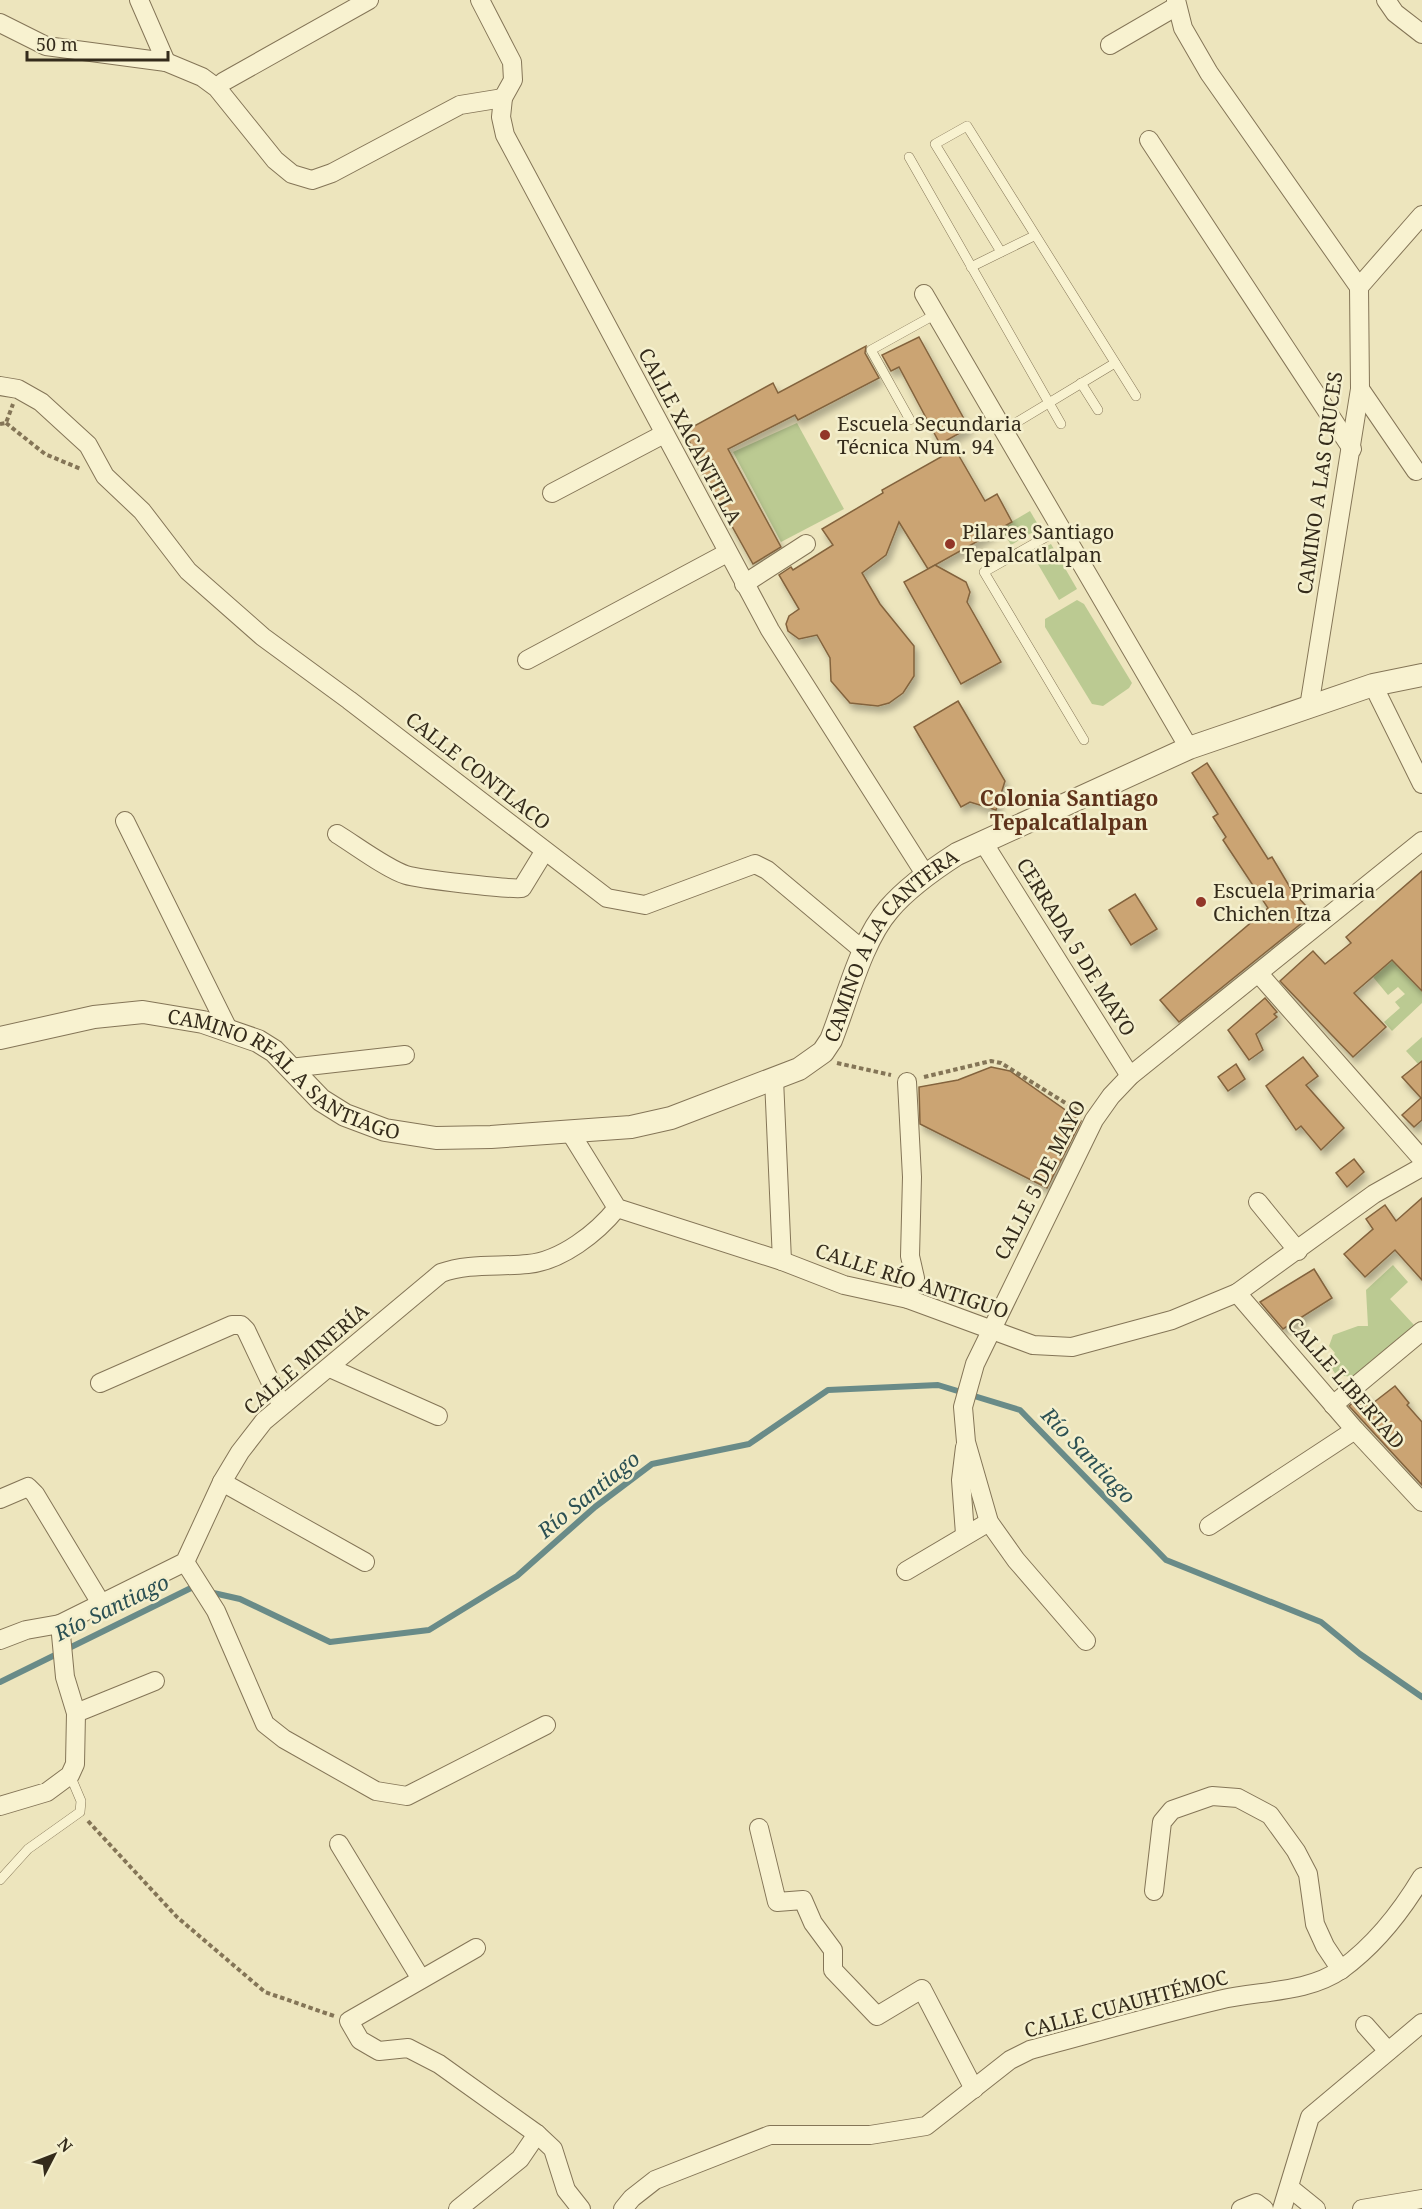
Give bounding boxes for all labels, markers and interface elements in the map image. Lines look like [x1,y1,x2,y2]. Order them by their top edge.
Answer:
scale bar [27,24,168,62]
text: 50 m [36,32,78,56]
street label: CALLE XACANTITLA [633,343,749,529]
street label: CAMINO A LAS CRUCES [1290,370,1349,596]
place label: Escuela Secundaria Técnica Num. 94 [837,410,1022,460]
marker: Escuela Secundaria Técnica Num. 94 [818,428,832,442]
place label: Pilares Santiago Tepalcatlalpan [962,518,1114,568]
marker: Pilares Santiago Tepalcatlalpan [943,537,957,551]
street label: CALLE CONTLACO [400,706,556,836]
district label: Colonia Santiago Tepalcatlalpan [980,784,1158,836]
street label: CAMINO A LA CANTERA [817,842,964,1046]
street label: CERRADA 5 DE MAYO [1011,853,1142,1041]
place label: Escuela Primaria Chichen Itza [1213,877,1376,927]
marker: Escuela Primaria Chichen Itza [1194,895,1208,909]
street label: CAMINO REAL A SANTIAGO [166,1002,402,1145]
street label: CALLE 5 DE MAYO [988,1095,1091,1264]
street label: CALLE RÍO ANTIGUO [812,1236,1012,1325]
street label: CALLE MINERÍA [237,1296,375,1420]
street label: CALLE LIBERTAD [1281,1311,1411,1454]
water label: Río Santiago [1035,1400,1142,1510]
water label: Río Santiago [531,1444,645,1545]
water label: Río Santiago [49,1567,173,1647]
street label: CALLE CUAUHTÉMOC [1021,1963,1231,2044]
north arrow [24,2125,84,2185]
text: N [53,2133,78,2157]

